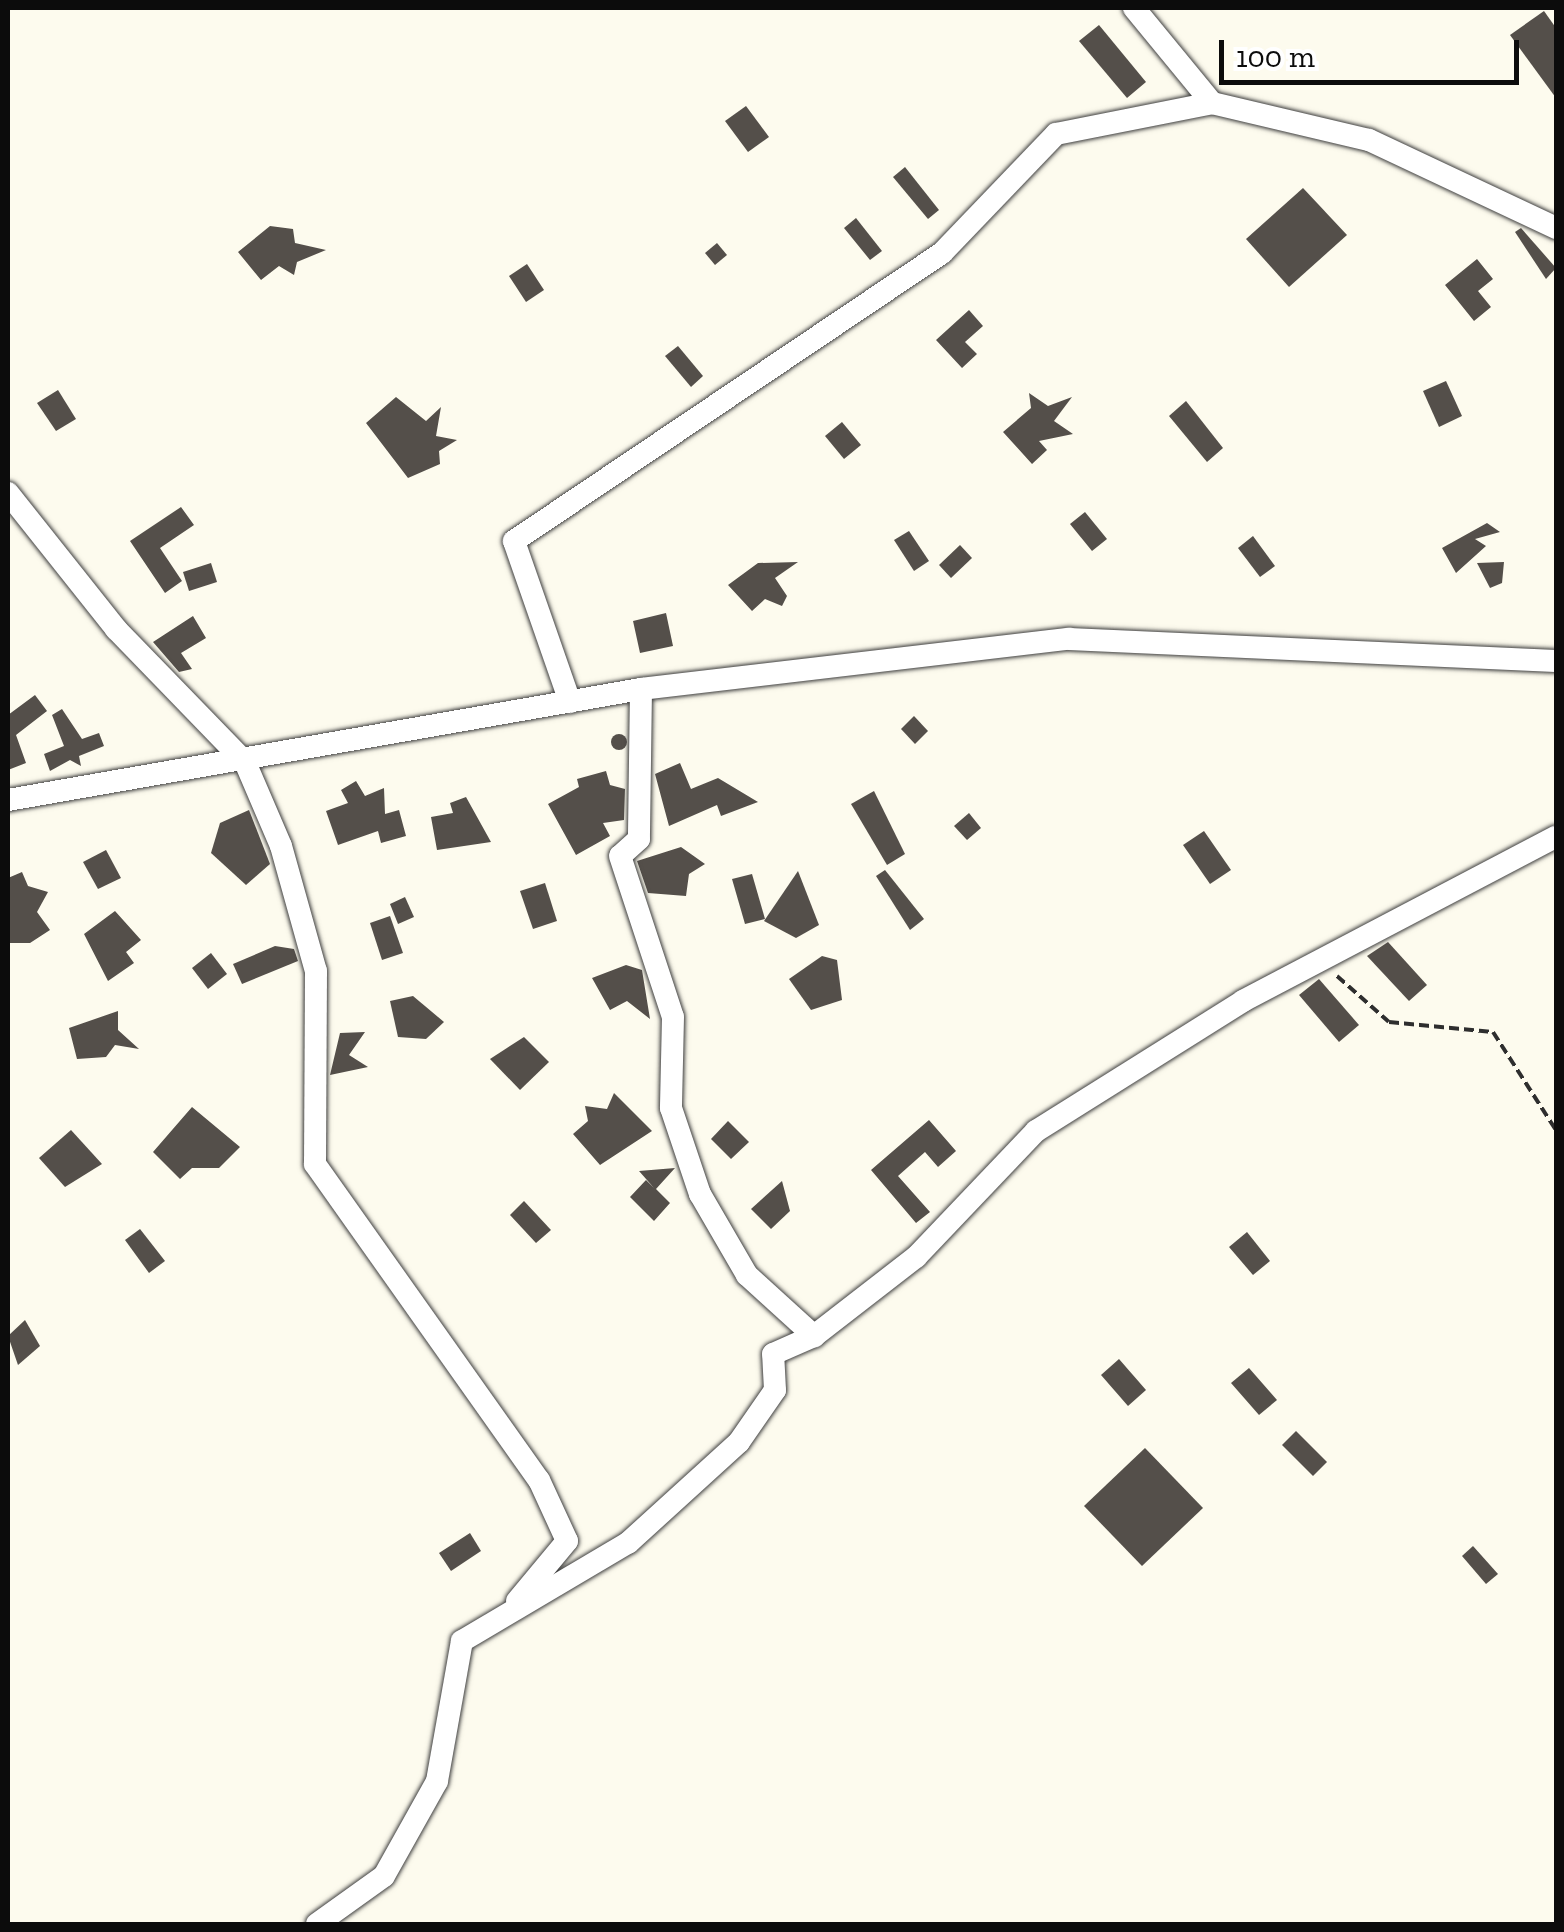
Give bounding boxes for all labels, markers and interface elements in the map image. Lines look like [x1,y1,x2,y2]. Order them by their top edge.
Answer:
scale bar [1224,20,1524,82]
text: 100 m [1236,39,1315,75]

